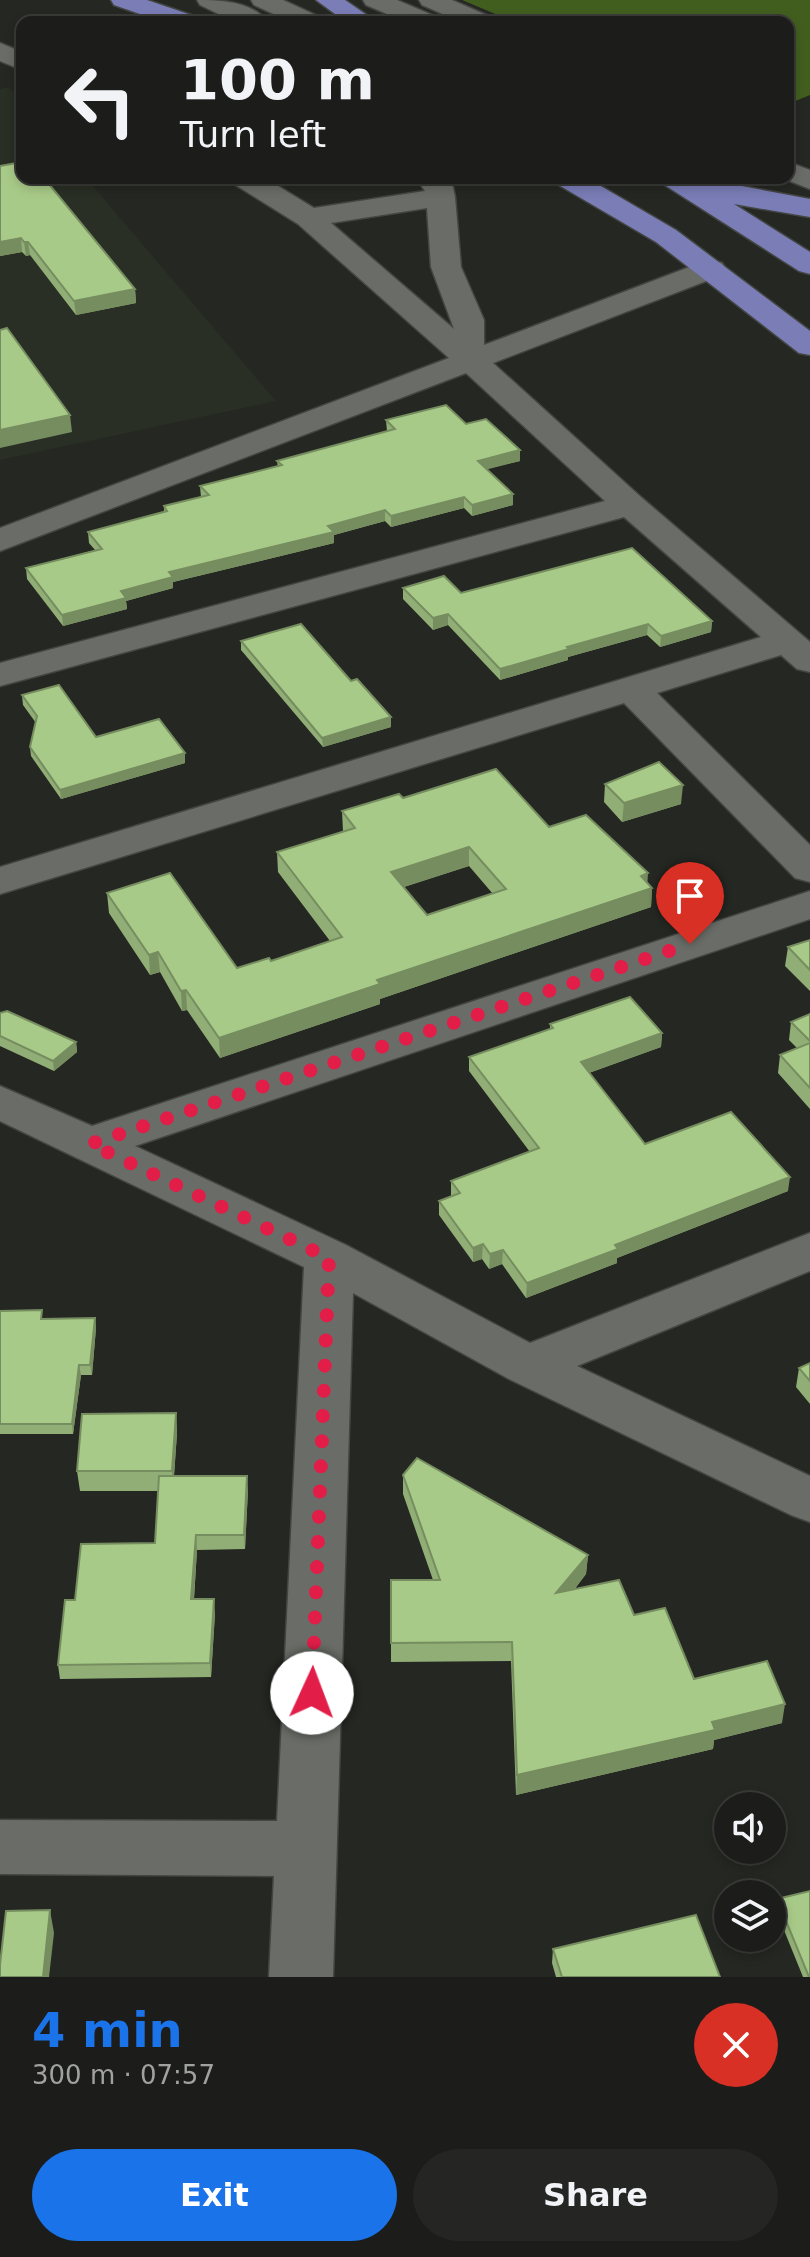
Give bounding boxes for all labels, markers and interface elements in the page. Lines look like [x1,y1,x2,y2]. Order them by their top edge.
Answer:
text: 100 m [180,47,375,112]
icon: left [48,48,152,152]
text: Turn left [180,114,326,155]
pin [656,862,724,944]
icon: arrive [668,874,712,918]
position arrow [270,1651,354,1735]
map controls [714,1792,786,1952]
button: sound [714,1792,786,1864]
button: layers [714,1880,786,1952]
text: 4 min [32,2002,183,2058]
button: close [694,2003,778,2087]
text: 300 m · 07:57 [32,2060,215,2090]
button: Exit [32,2149,397,2241]
button: Share [413,2149,778,2241]

